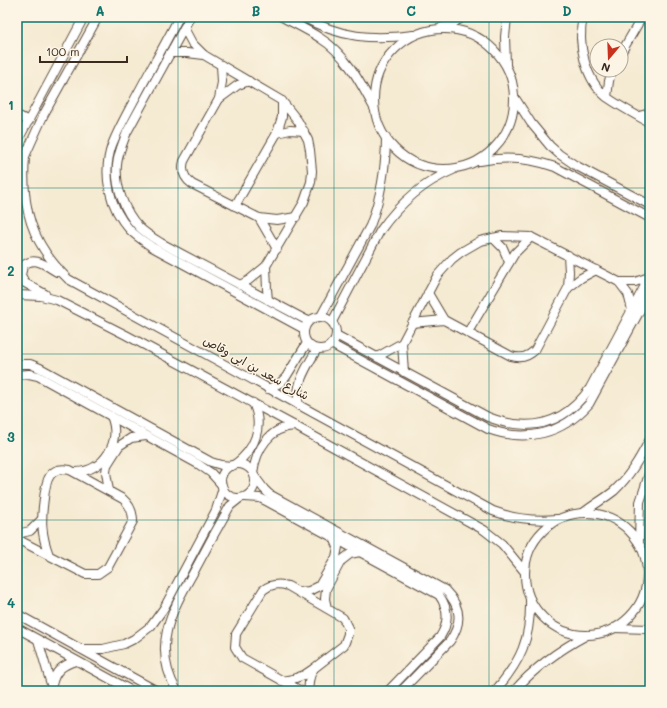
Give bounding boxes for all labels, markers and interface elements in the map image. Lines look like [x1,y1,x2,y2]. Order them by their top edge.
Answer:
text: A [95,2,105,19]
text: B [252,2,261,19]
text: C [406,2,416,19]
text: D [562,2,572,19]
scale bar [40,38,127,64]
north arrow [589,38,629,78]
text: 100 m [46,43,80,59]
text: N [599,59,612,76]
text: 1 [8,96,14,113]
text: 2 [7,262,15,279]
street label: شارع سعد بن ابى وقاص [200,331,312,405]
text: 3 [7,428,15,445]
text: 4 [7,594,15,611]

